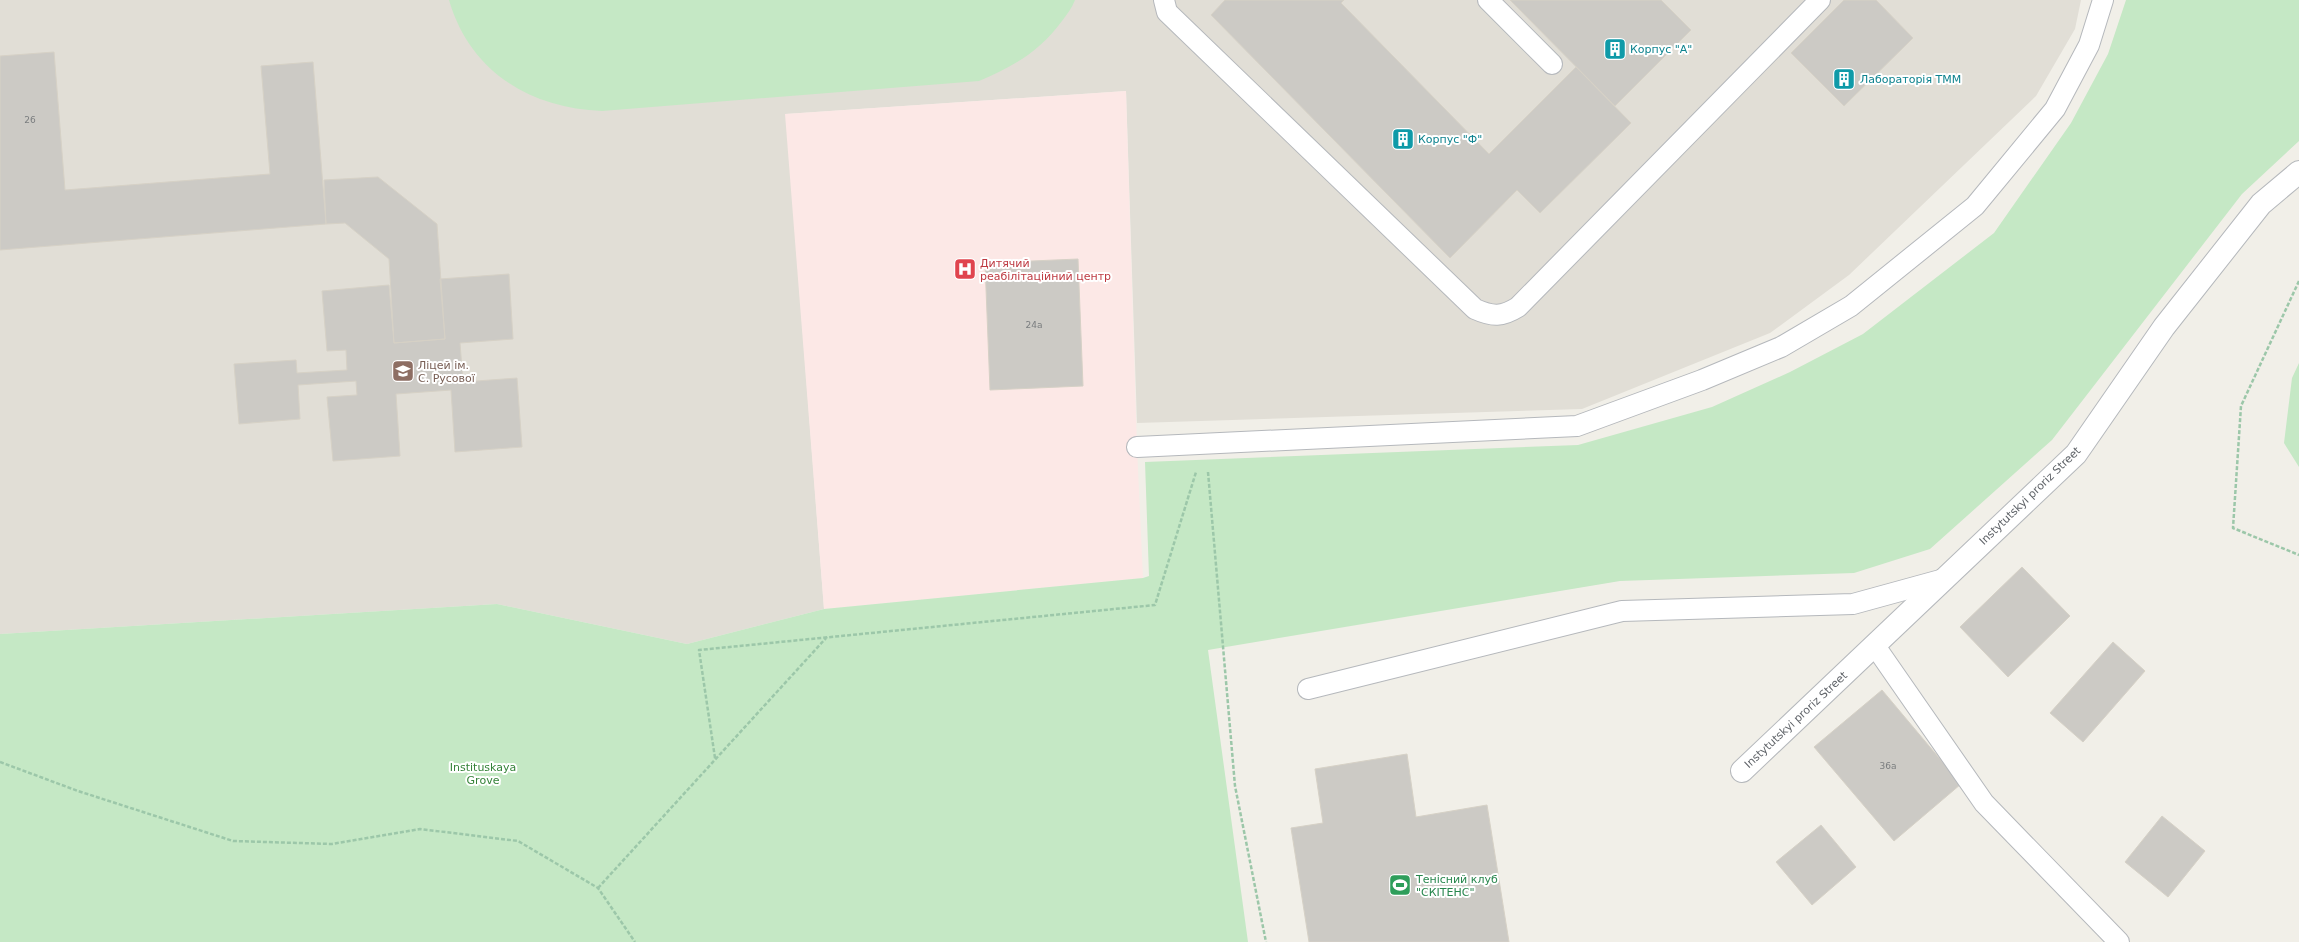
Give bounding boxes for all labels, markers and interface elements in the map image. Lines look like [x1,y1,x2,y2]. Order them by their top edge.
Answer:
building icon: Корпус "А" [1602,36,1628,62]
place label: Корпус "А" [1630,43,1692,56]
building icon: Лабораторія ТММ [1831,66,1857,92]
place label: Лабораторія ТММ [1860,73,1961,86]
house number: 26 [24,115,36,125]
building icon: Корпус "Ф" [1390,126,1416,152]
place label: Корпус "Ф" [1418,133,1482,146]
hospital icon: Дитячий реабілітаційний центр [952,256,978,282]
place label: Дитячий реабілітаційний центр [980,257,1111,283]
house number: 24а [1026,320,1042,330]
school or university icon: Ліцей ім. С. Русової [390,358,416,384]
place label: Ліцей ім. С. Русової [418,359,476,385]
street label: Instytutskyi proriz Street [1977,444,2084,548]
street label: Instytutskyi proriz Street [1742,669,1850,771]
park label: Іnstituskaya Grove [450,761,516,787]
house number: 36а [1880,761,1896,771]
sports icon: Тенісний клуб "СКІТЕНС" [1387,872,1413,898]
place label: Тенісний клуб "СКІТЕНС" [1415,873,1498,899]

